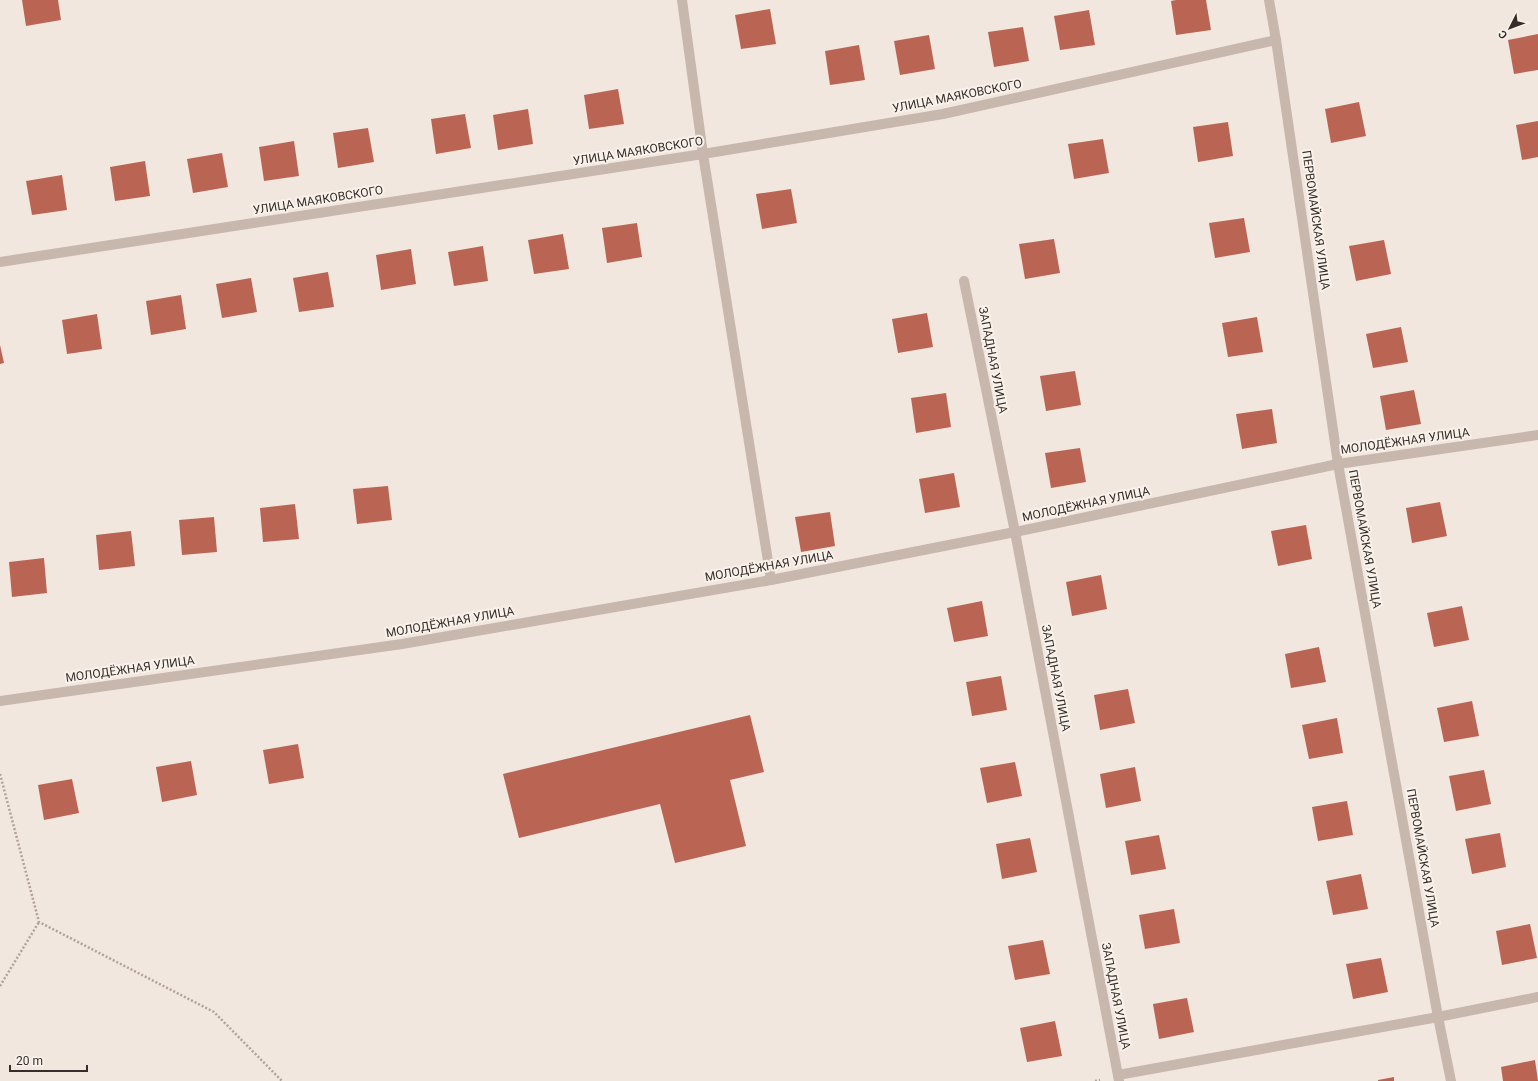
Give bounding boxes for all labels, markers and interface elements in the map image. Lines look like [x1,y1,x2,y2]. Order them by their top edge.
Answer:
north arrow [1490,8,1530,48]
text: С [1496,27,1510,41]
street label: УЛИЦА МАЯКОВСКОГО [891,77,1023,115]
street label: УЛИЦА МАЯКОВСКОГО [572,134,704,168]
street label: ПЕРВОМАЙСКАЯ УЛИЦА [1299,149,1334,291]
street label: УЛИЦА МАЯКОВСКОГО [252,183,384,217]
street label: ЗАПАДНАЯ УЛИЦА [976,305,1010,415]
street label: МОЛОДЁЖНАЯ УЛИЦА [1340,424,1470,457]
street label: ПЕРВОМАЙСКАЯ УЛИЦА [1346,468,1385,610]
street label: МОЛОДЁЖНАЯ УЛИЦА [1021,483,1151,524]
street label: МОЛОДЁЖНАЯ УЛИЦА [704,547,834,584]
street label: МОЛОДЁЖНАЯ УЛИЦА [385,603,515,640]
street label: ЗАПАДНАЯ УЛИЦА [1039,623,1073,733]
street label: МОЛОДЁЖНАЯ УЛИЦА [65,652,195,685]
street label: ПЕРВОМАЙСКАЯ УЛИЦА [1404,787,1443,929]
street label: ЗАПАДНАЯ УЛИЦА [1099,941,1133,1051]
scale bar [10,1047,87,1073]
text: 20 m [16,1054,43,1068]

